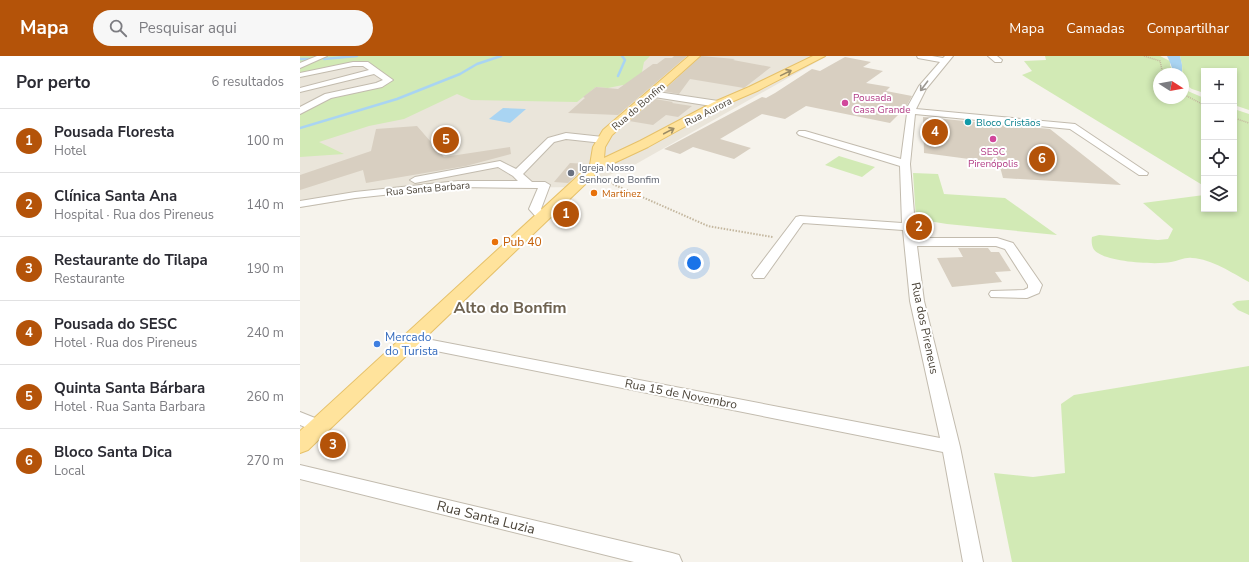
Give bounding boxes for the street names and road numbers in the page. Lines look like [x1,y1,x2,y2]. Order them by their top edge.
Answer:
street label: Rua do Bonfim [609,80,668,134]
street label: Rua Aurora [683,94,734,130]
street label: Rua Santa Barbara [385,178,471,200]
street label: Rua dos Pireneus [907,281,943,376]
street label: Rua 15 de Novembro [623,375,739,413]
street label: Rua Santa Luzia [435,496,537,539]

